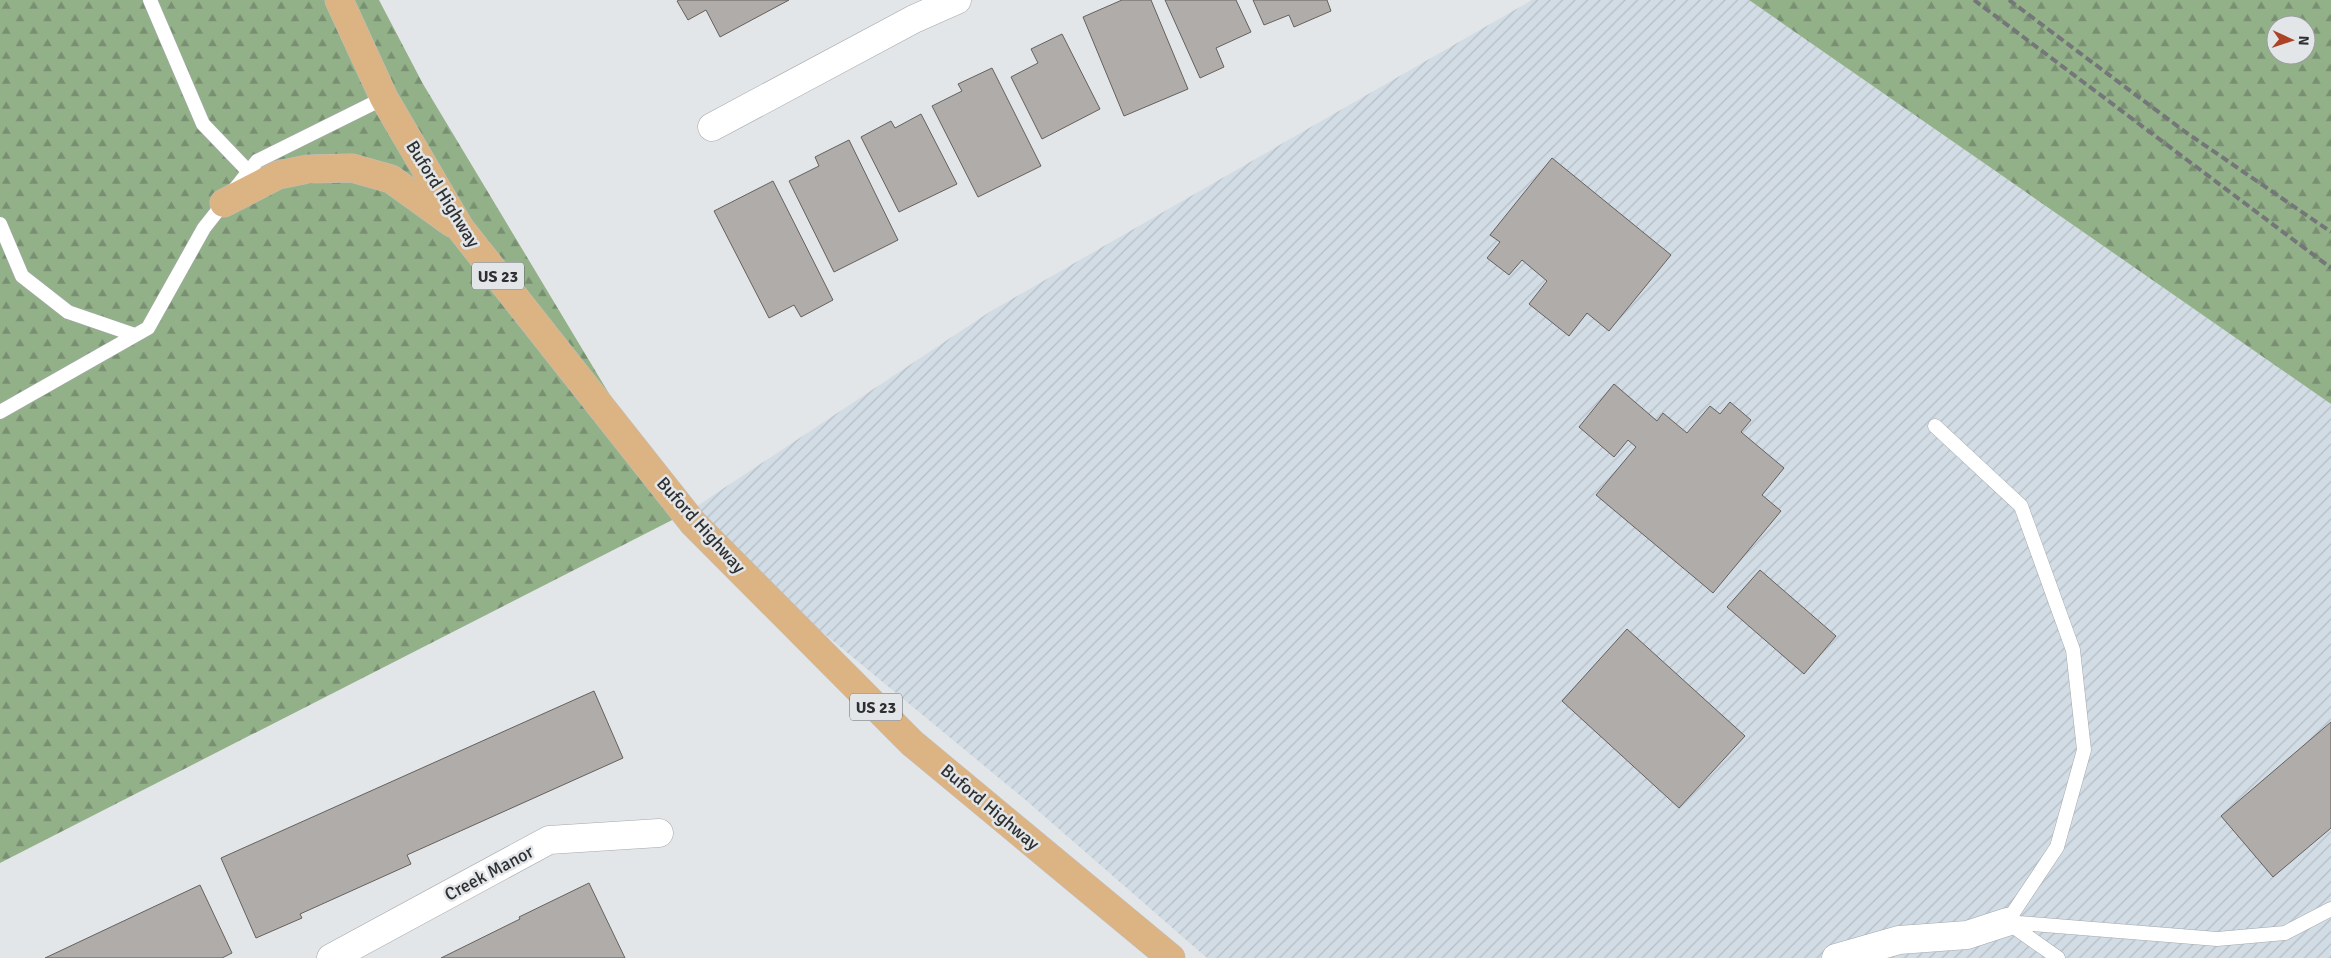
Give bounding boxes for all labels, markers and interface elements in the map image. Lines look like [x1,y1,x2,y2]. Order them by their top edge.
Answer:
north arrow [2266,15,2316,65]
text: N [2295,35,2312,46]
street label: Buford Highway [401,136,485,252]
road number: US 23 [472,262,524,290]
street label: Buford Highway [652,472,750,578]
road number: US 23 [850,694,902,720]
street label: Buford Highway [936,759,1044,855]
street label: Creek Manor [441,840,538,906]

